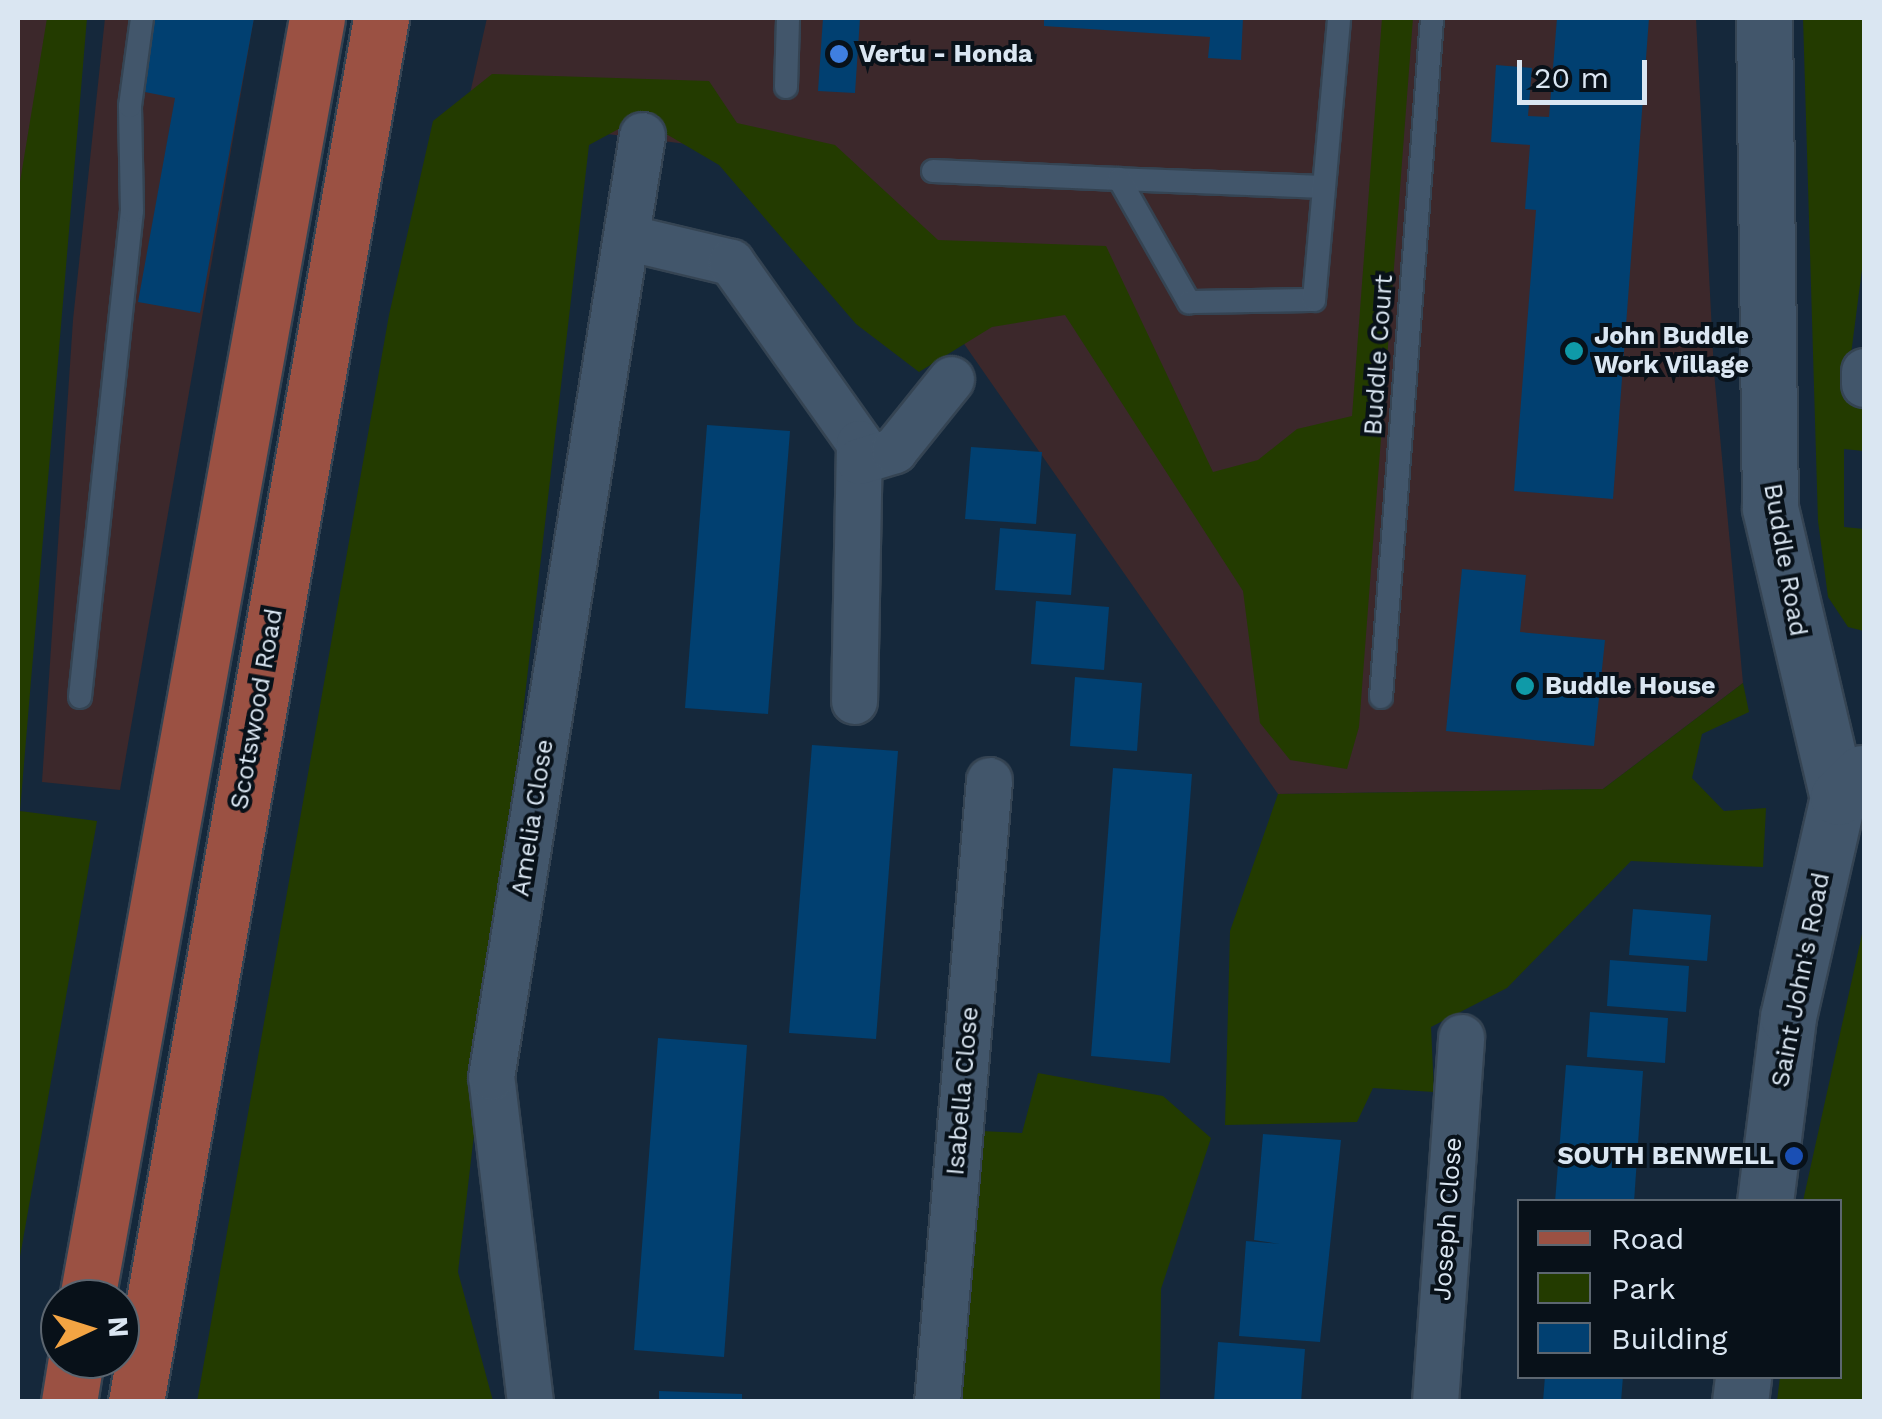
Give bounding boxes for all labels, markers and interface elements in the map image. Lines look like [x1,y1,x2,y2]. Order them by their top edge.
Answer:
place label: Vertu - Honda [859,39,1033,69]
scale bar [1522,40,1652,102]
marker: Vertu - Honda [828,43,850,65]
text: 20 m [1534,60,1609,95]
street label: Buddle Court [1358,274,1400,436]
place label: John Buddle Work Village [1594,322,1750,381]
marker: John Buddle Work Village [1563,340,1585,362]
street label: Buddle Road [1757,481,1813,639]
street label: Scotswood Road [225,606,289,812]
place label: Buddle House [1545,671,1715,701]
marker: Buddle House [1514,675,1536,697]
street label: Amelia Close [506,737,560,899]
street label: Saint John's Road [1765,870,1837,1090]
street label: Isabella Close [941,1005,985,1177]
street label: Joseph Close [1427,1136,1469,1302]
place label: SOUTH BENWELL [1557,1141,1774,1171]
marker: SOUTH BENWELL [1783,1145,1805,1167]
legend [1517,1199,1842,1379]
text: Road [1611,1221,1684,1256]
text: Park [1611,1271,1676,1306]
north arrow [40,1279,140,1379]
text: N [101,1316,136,1339]
text: Building [1611,1321,1728,1356]

